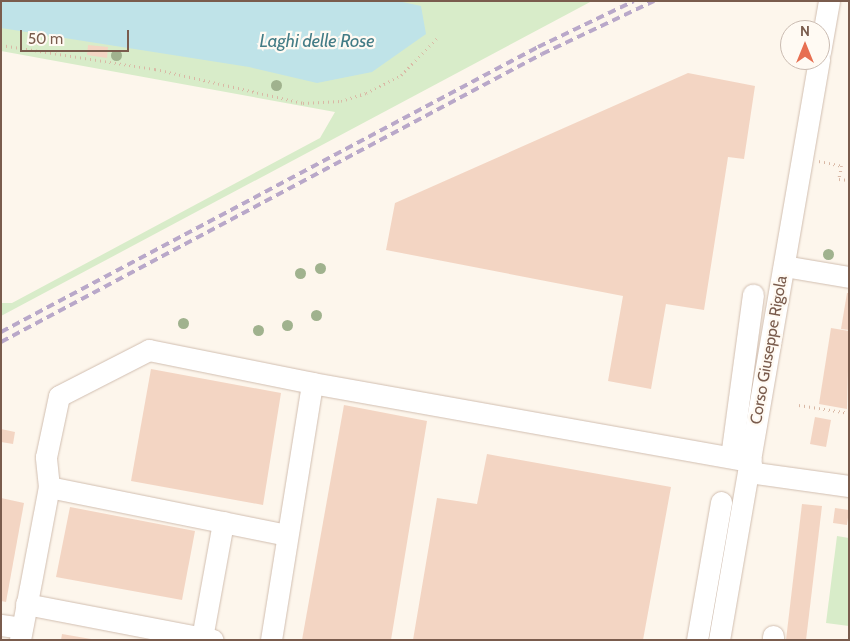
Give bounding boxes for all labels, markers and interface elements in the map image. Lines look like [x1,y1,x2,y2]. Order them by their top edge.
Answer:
scale bar [22,20,131,52]
north arrow [780,20,830,70]
text: N [800,22,810,40]
text: 50 m [28,30,63,48]
water label: Laghi delle Rose [259,30,375,52]
street label: Corso Giuseppe Rigola [746,274,792,426]

